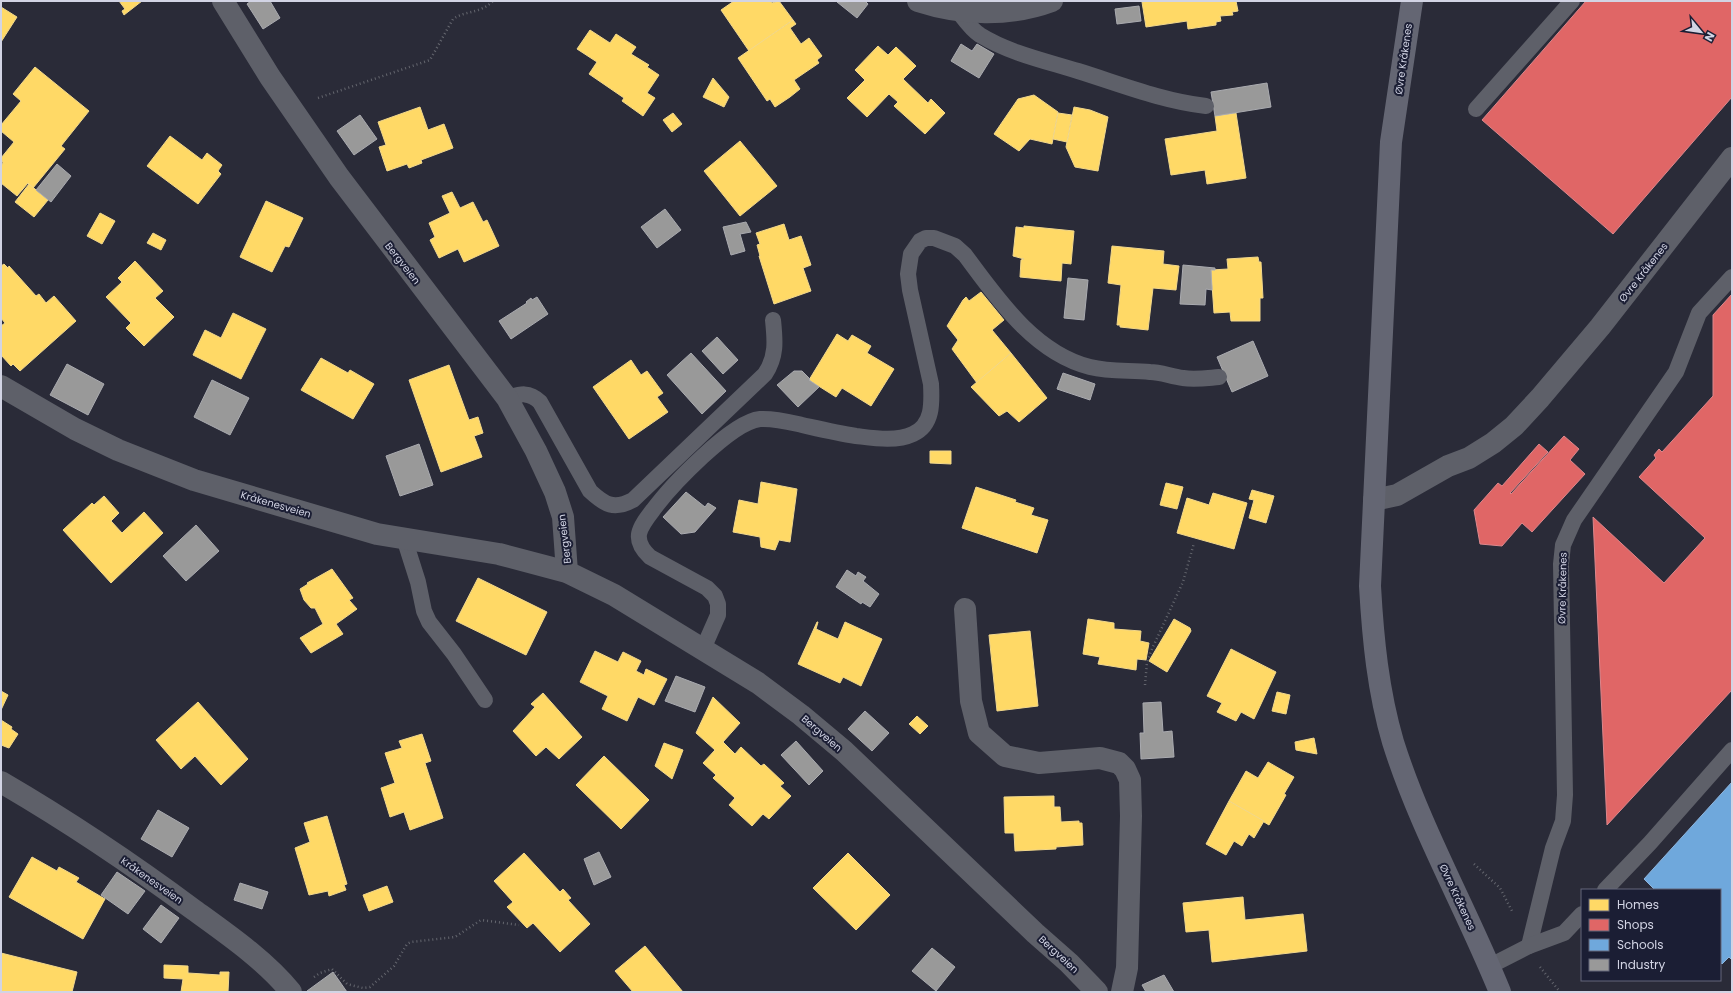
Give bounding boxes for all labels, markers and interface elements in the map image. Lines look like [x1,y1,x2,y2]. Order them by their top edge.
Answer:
north arrow [1681,12,1721,52]
street label: Øvre Kråkenes [1391,23,1416,96]
text: N [1701,29,1719,44]
street label: Bergveien [381,239,424,288]
street label: Øvre Kråkenes [1615,239,1671,305]
street label: Kråkenesveien [239,487,313,522]
street label: Bergveien [554,513,575,565]
street label: Øvre Kråkenes [1554,552,1571,624]
street label: Bergveien [798,711,845,755]
street label: Kråkenesveien [118,853,186,907]
street label: Øvre Kråkenes [1436,862,1480,933]
legend [1581,889,1721,981]
text: Homes [1617,896,1659,913]
text: Shops [1617,916,1654,933]
street label: Bergveien [1035,932,1082,977]
text: Schools [1617,936,1664,953]
text: Industry [1617,956,1666,973]

